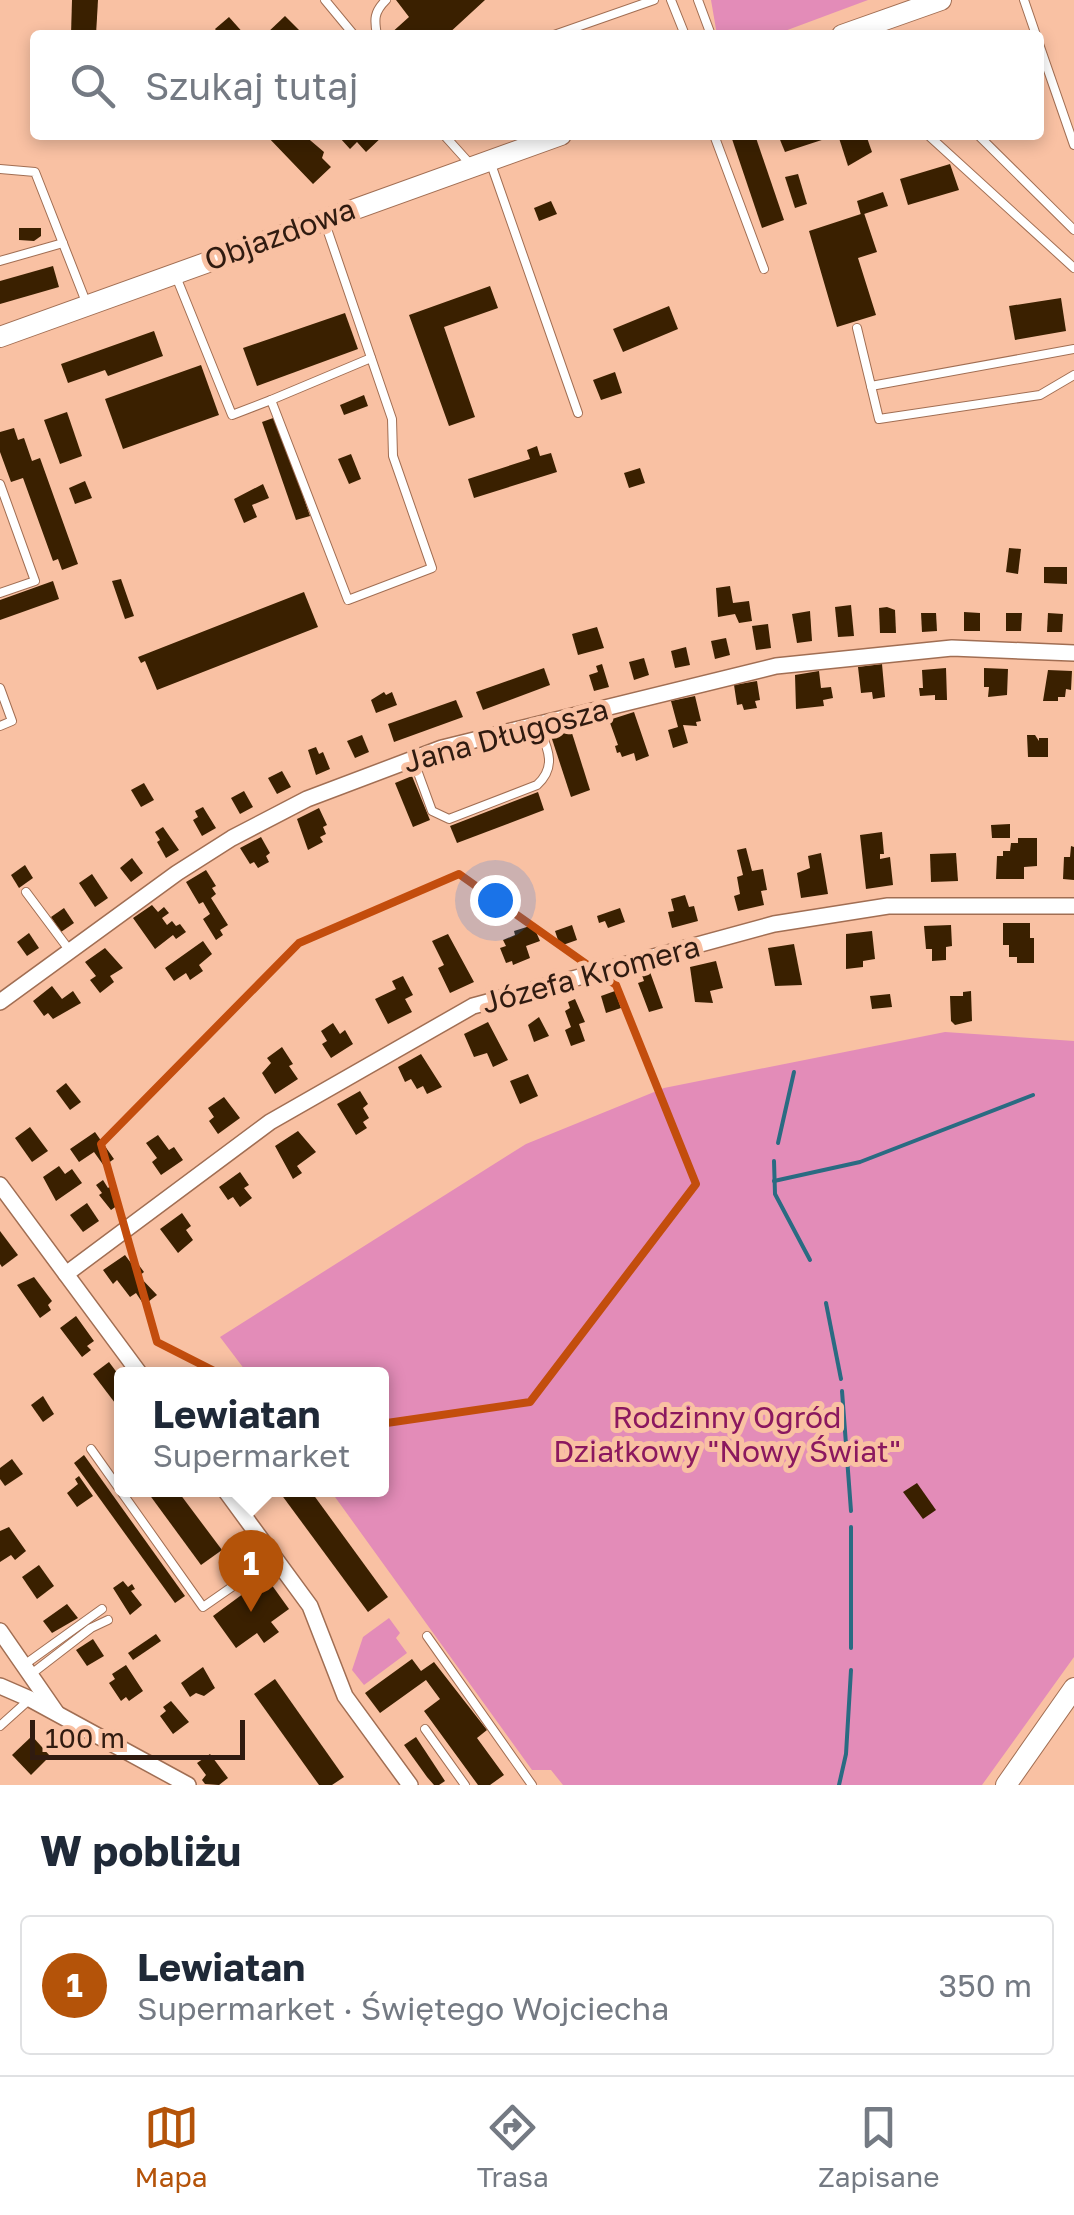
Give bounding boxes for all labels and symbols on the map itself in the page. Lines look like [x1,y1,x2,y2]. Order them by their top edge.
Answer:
street label: Objazdowa [199,190,360,278]
street label: Jana Długosza [399,690,612,780]
your location [470,875,521,926]
street label: Józefa Kromera [478,928,704,1020]
park label: Rodzinny Ogród Działkowy "Nowy Świat" [553,1399,901,1469]
pin: 1 [218,1530,284,1612]
scale bar [30,1715,245,1760]

